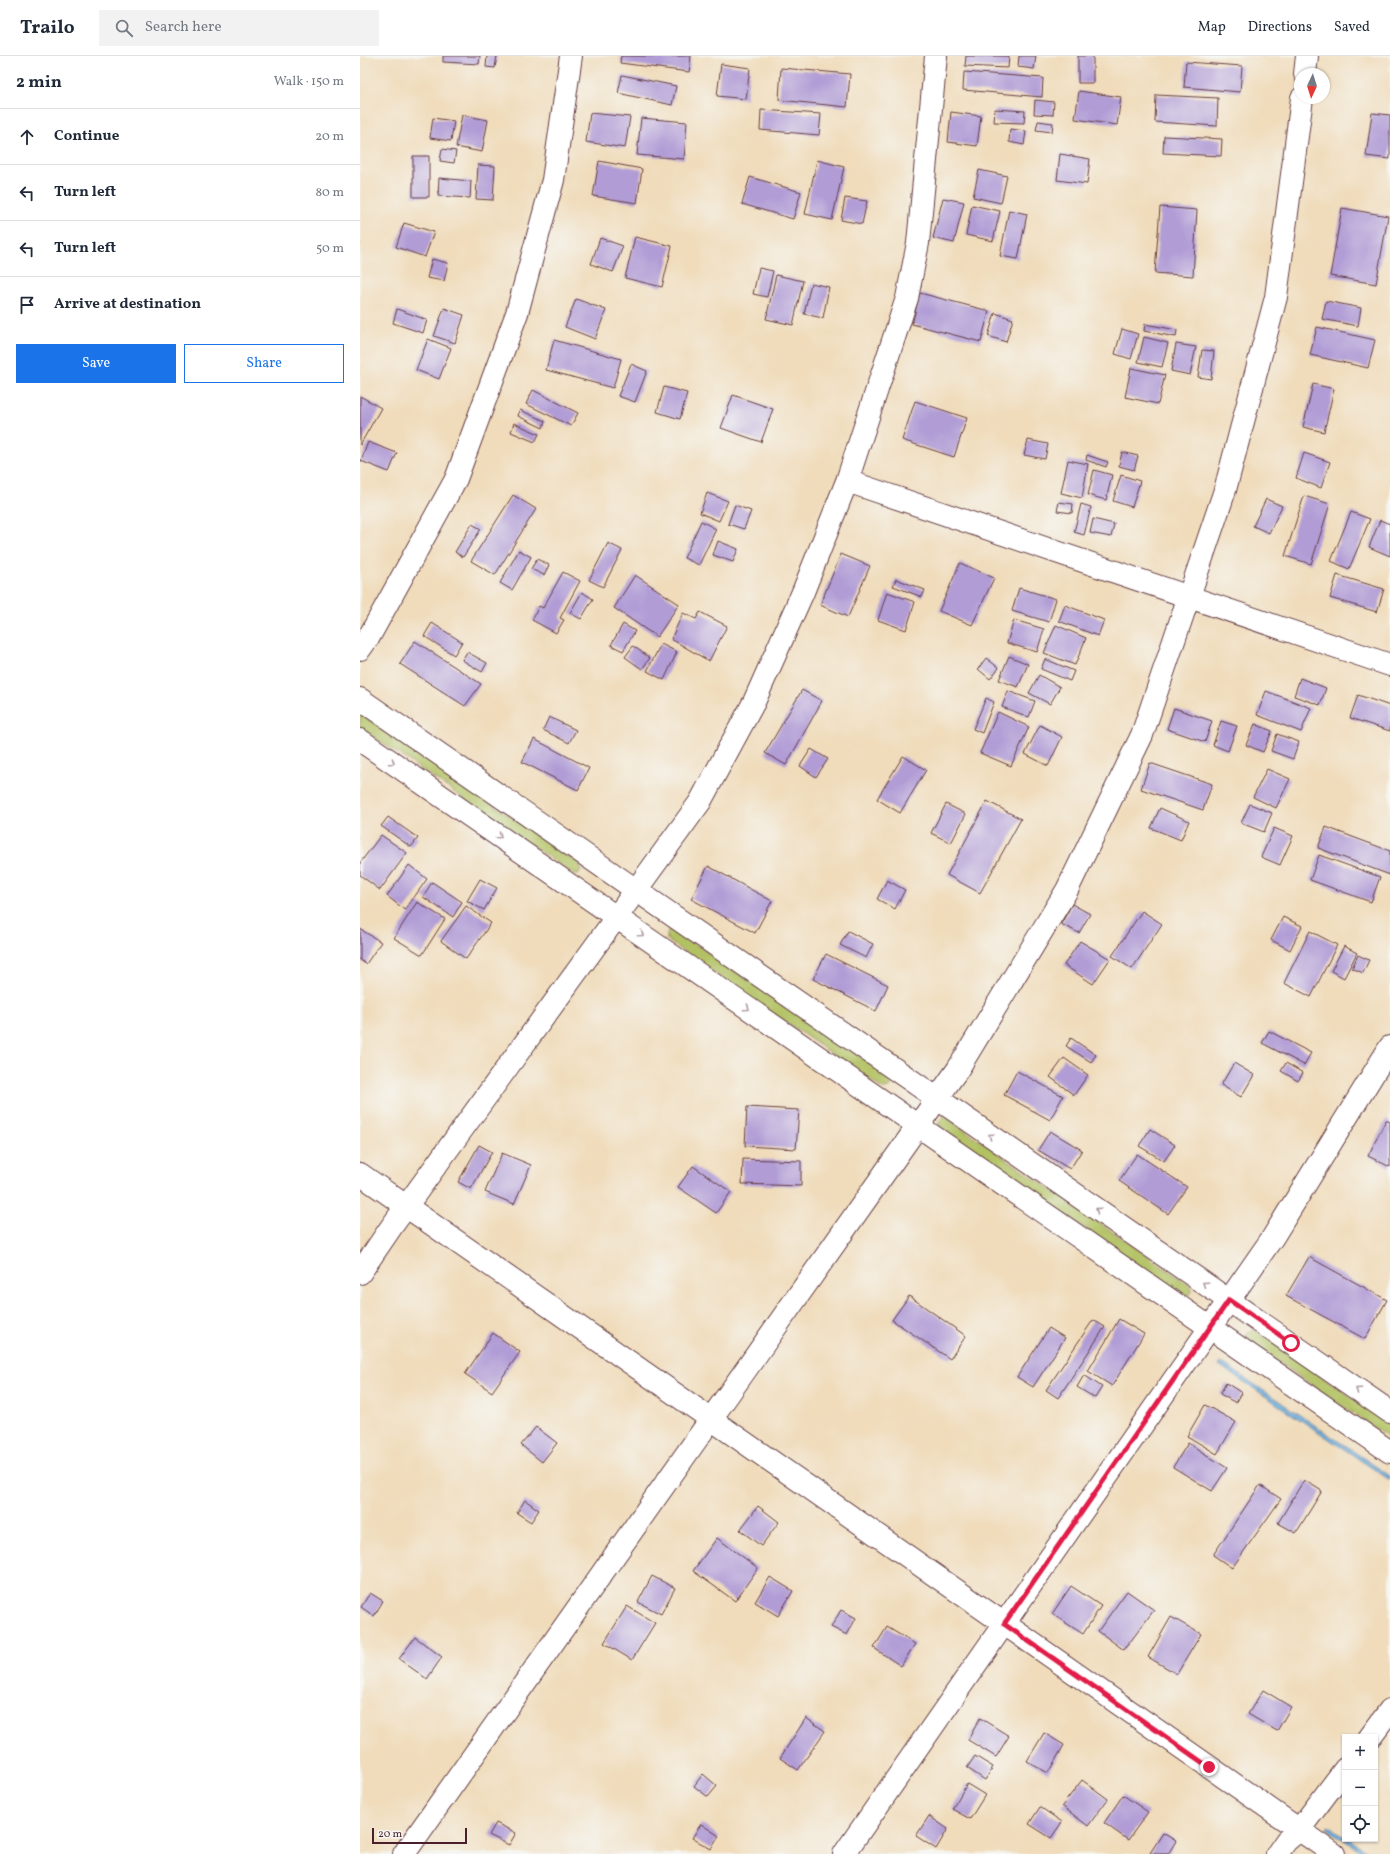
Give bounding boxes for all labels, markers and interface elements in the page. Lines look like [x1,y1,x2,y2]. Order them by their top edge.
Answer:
search box [99,10,379,46]
text: Trailo [20,15,75,41]
icon: search [113,17,135,39]
text: Search here [145,17,222,38]
text: Map [1198,18,1226,37]
text: Directions [1248,18,1312,37]
text: Saved [1334,18,1370,37]
north arrow [1294,68,1330,104]
text: 2 min [16,71,62,94]
text: Walk · 150 m [274,73,344,91]
icon: ahead [16,126,38,148]
text: Continue [54,126,119,147]
text: 20 m [315,128,344,146]
icon: left [16,182,38,204]
text: Turn left [54,182,116,203]
text: 80 m [315,184,344,202]
icon: left [16,238,38,260]
text: Turn left [54,238,116,259]
text: 50 m [316,240,344,258]
icon: arrive [16,294,38,316]
text: Arrive at destination [54,294,201,315]
button: Save [16,344,176,383]
button: Share [184,344,344,383]
one-way arrow [388,757,395,765]
one-way arrow [495,831,502,839]
one-way arrow [636,929,643,936]
one-way arrow [743,1003,750,1010]
one-way arrow [988,1133,995,1141]
one-way arrow [1095,1207,1102,1215]
one-way arrow [1202,1281,1209,1289]
route start [1282,1334,1300,1352]
one-way arrow [1355,1387,1362,1395]
map controls [1342,1734,1378,1842]
button: + [1342,1734,1378,1770]
route end [1200,1758,1218,1776]
button: − [1342,1770,1378,1806]
button: locate [1342,1806,1378,1842]
scale bar [372,1826,467,1845]
text: 20 m [378,1827,402,1842]

